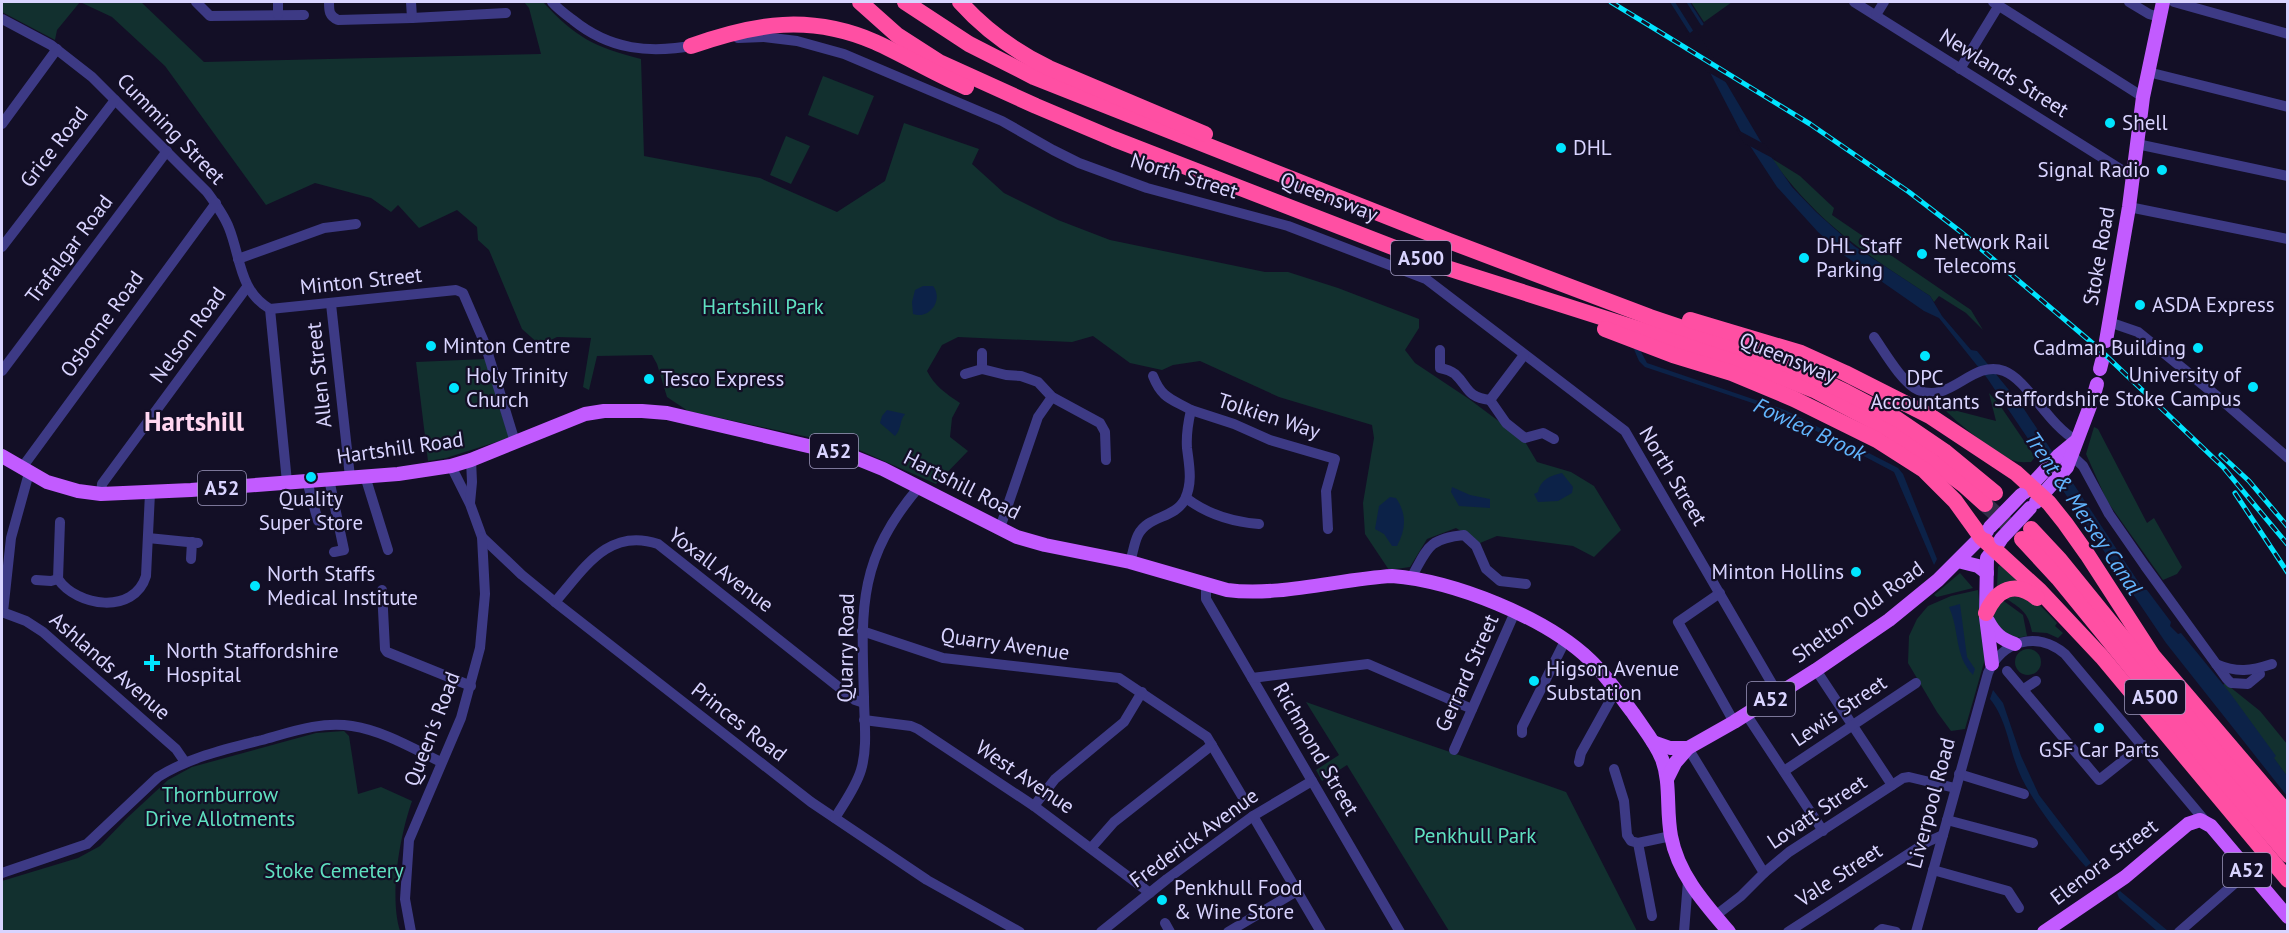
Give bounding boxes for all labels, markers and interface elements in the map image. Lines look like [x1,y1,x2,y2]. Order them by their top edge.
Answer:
street label: Newlands Street [1935,22,2074,123]
street label: Cumming Street [111,67,231,190]
street label: Grice Road [14,101,94,193]
place label: Shell [2122,109,2168,136]
marker: Shell [2103,116,2117,130]
place label: DHL [1573,134,1612,161]
marker: DHL [1554,141,1568,155]
street label: North Street [1127,146,1241,205]
place label: Signal Radio [2037,156,2150,183]
marker: Signal Radio [2155,163,2169,177]
street label: Queensway [1276,166,1382,228]
street label: Trafalgar Road [19,189,118,308]
street label: Stoke Road [2077,204,2120,307]
place label: Network Rail Telecoms [1934,228,2049,279]
place label: DHL Staff Parking [1816,232,1903,283]
road number: A500 [1391,241,1451,275]
marker: Network Rail Telecoms [1915,247,1929,261]
marker: DHL Staff Parking [1797,251,1811,265]
street label: Minton Street [299,261,423,300]
street label: Osborne Road [54,265,149,382]
street label: Nelson Road [144,281,232,388]
place label: ASDA Express [2152,291,2275,318]
park label: Hartshill Park [702,293,824,320]
marker: ASDA Express [2133,298,2147,312]
street label: Allen Street [300,321,337,429]
street label: Queensway [1735,326,1841,389]
place label: Minton Centre [443,332,570,359]
place label: Cadman Building [2033,334,2186,361]
marker: Minton Centre [424,339,438,353]
marker: Cadman Building [2191,341,2205,355]
marker: DPC Accountants [1918,349,1932,363]
place label: University of Staffordshire Stoke Campus [1994,361,2242,412]
place label: Holy Trinity Church [466,362,568,413]
place label: DPC Accountants [1870,364,1980,415]
place label: Tesco Express [661,365,784,392]
marker: Tesco Express [642,372,656,386]
marker: University of Staffordshire Stoke Campus [2246,380,2260,394]
marker: Holy Trinity Church [447,381,461,395]
street label: Tolkien Way [1215,386,1324,445]
water label: Fowlea Brook [1749,391,1872,468]
district label: Hartshill [144,404,244,438]
street label: North Street [1633,421,1714,530]
street label: Hartshill Road [335,425,465,470]
water label: Trent & Mersey Canal [2019,426,2149,600]
road number: A52 [810,434,858,468]
street label: Hartshill Road [899,444,1025,526]
marker: Quality Super Store [304,470,318,484]
road number: A52 [198,471,246,505]
place label: Quality Super Store [259,485,363,536]
street label: Yoxall Avenue [663,521,779,618]
street label: Shelton Old Road [1786,555,1929,669]
place label: Minton Hollins [1711,558,1844,585]
place label: North Staffs Medical Institute [267,560,418,611]
marker: Minton Hollins [1849,565,1863,579]
marker: North Staffs Medical Institute [248,579,262,593]
street label: Quarry Road [831,593,860,703]
street label: Ashlands Avenue [44,606,176,725]
street label: Gerrard Street [1429,610,1504,736]
street label: Quarry Avenue [939,621,1071,666]
place label: North Staffordshire Hospital [166,637,339,688]
marker: North Staffordshire Hospital [143,654,161,672]
place label: Higson Avenue Substation [1546,655,1679,706]
street label: Queen's Road [397,668,466,790]
street label: Lewis Street [1786,669,1892,752]
marker: Higson Avenue Substation [1527,674,1541,688]
street label: Princes Road [686,676,792,767]
street label: Richmond Street [1267,677,1365,820]
road number: A500 [2125,680,2185,714]
road number: A52 [1747,682,1795,716]
marker: GSF Car Parts [2092,721,2106,735]
street label: West Avenue [971,734,1080,820]
street label: Liverpool Road [1900,735,1961,871]
place label: GSF Car Parts [2039,736,2159,763]
street label: Lovatt Street [1762,768,1872,855]
park label: Thornburrow Drive Allotments [145,781,295,832]
street label: Frederick Avenue [1124,782,1263,893]
street label: Elenora Street [2045,812,2163,911]
park label: Penkhull Park [1414,822,1536,849]
street label: Vale Street [1790,837,1887,913]
road number: A52 [2223,853,2271,887]
park label: Stoke Cemetery [264,857,404,884]
place label: Penkhull Food & Wine Store [1174,874,1303,925]
marker: Penkhull Food & Wine Store [1155,893,1169,907]

